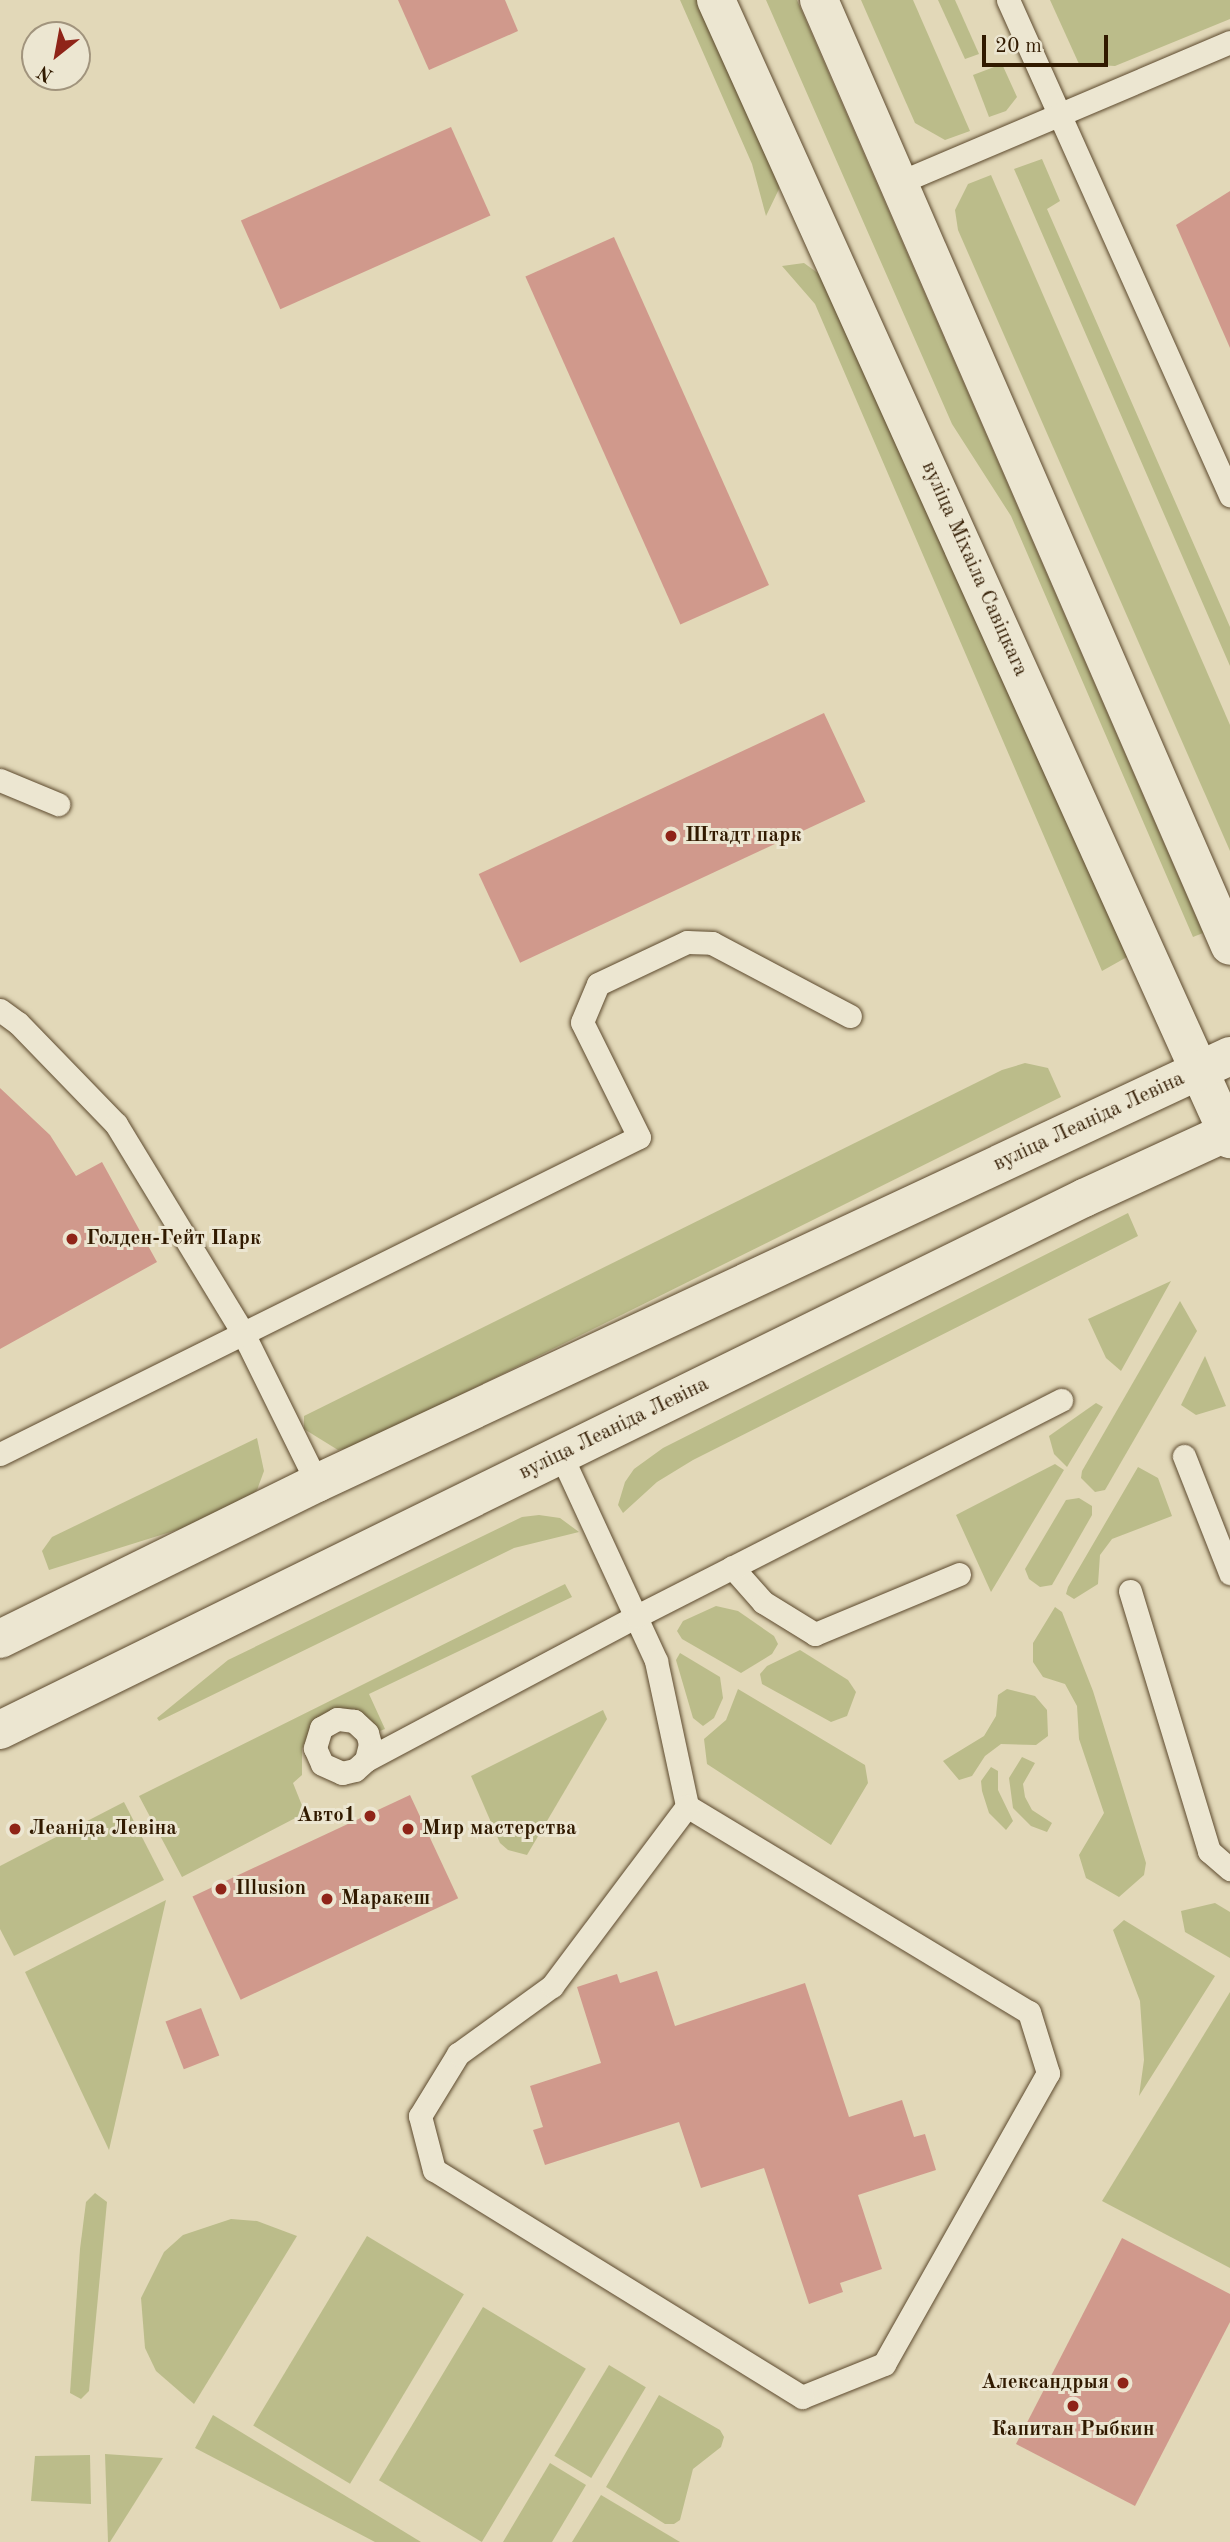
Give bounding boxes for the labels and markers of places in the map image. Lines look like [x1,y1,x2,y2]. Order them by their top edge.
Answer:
place label: Штадт парк [685,823,802,849]
marker: Штадт парк [663,828,679,844]
place label: Голден-Гейт Парк [86,1226,261,1252]
marker: Голден-Гейт Парк [64,1231,80,1247]
place label: Авто1 [297,1803,356,1829]
marker: Авто1 [362,1808,378,1824]
place label: Леаніда Левіна [29,1816,177,1842]
place label: Мир мастерства [422,1816,577,1842]
marker: Леаніда Левіна [7,1821,23,1837]
marker: Мир мастерства [400,1821,416,1837]
place label: Illusion [235,1876,306,1902]
marker: Illusion [213,1881,229,1897]
place label: Маракеш [341,1886,430,1912]
marker: Маракеш [319,1891,335,1907]
place label: Александрыя [981,2370,1109,2396]
marker: Александрыя [1115,2375,1131,2391]
marker: Капитан Рыбкин [1065,2398,1081,2414]
place label: Капитан Рыбкин [991,2417,1155,2443]

